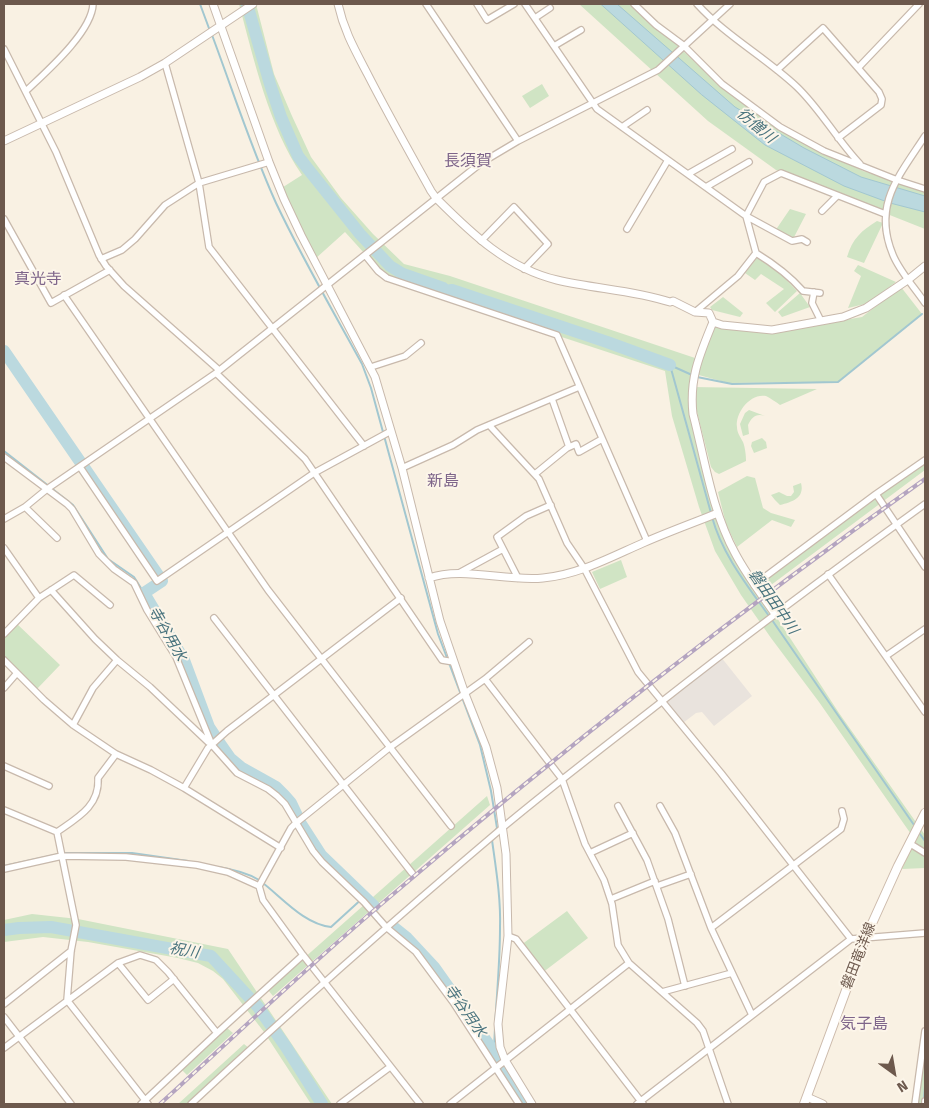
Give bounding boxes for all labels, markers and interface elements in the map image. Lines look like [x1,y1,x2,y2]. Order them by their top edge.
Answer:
water label: 彷僧川 [733,105,779,147]
district label: 長須賀 [444,152,492,172]
district label: 真光寺 [14,270,62,290]
district label: 新島 [427,472,459,492]
water label: 磐田田中川 [744,566,802,638]
water label: 寺谷用水 [144,604,190,664]
street label: 磐田竜洋線 [839,920,879,992]
water label: 祝川 [168,940,200,962]
water label: 寺谷用水 [440,981,490,1041]
district label: 気子島 [840,1015,888,1035]
north arrow [869,1048,919,1098]
text: N [894,1076,911,1096]

